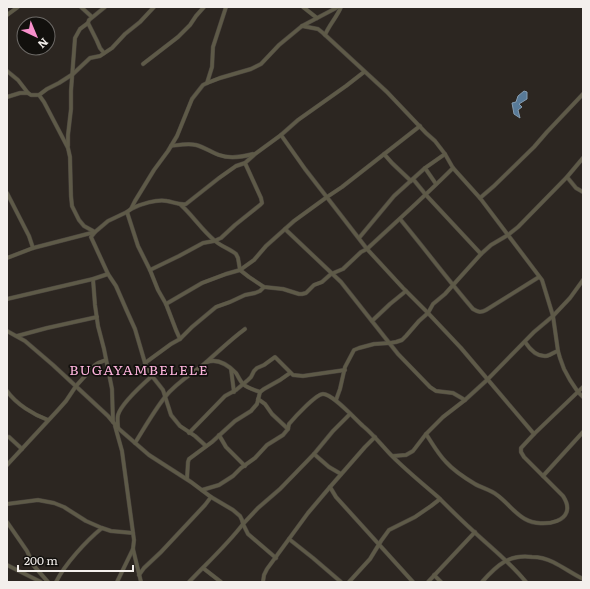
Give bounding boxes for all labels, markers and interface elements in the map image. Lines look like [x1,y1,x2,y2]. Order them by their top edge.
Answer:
north arrow [16,16,56,56]
text: N [35,35,53,53]
district label: BUGAYAMBELELE [69,359,209,379]
scale bar [18,547,133,573]
text: 200 m [24,551,58,569]

